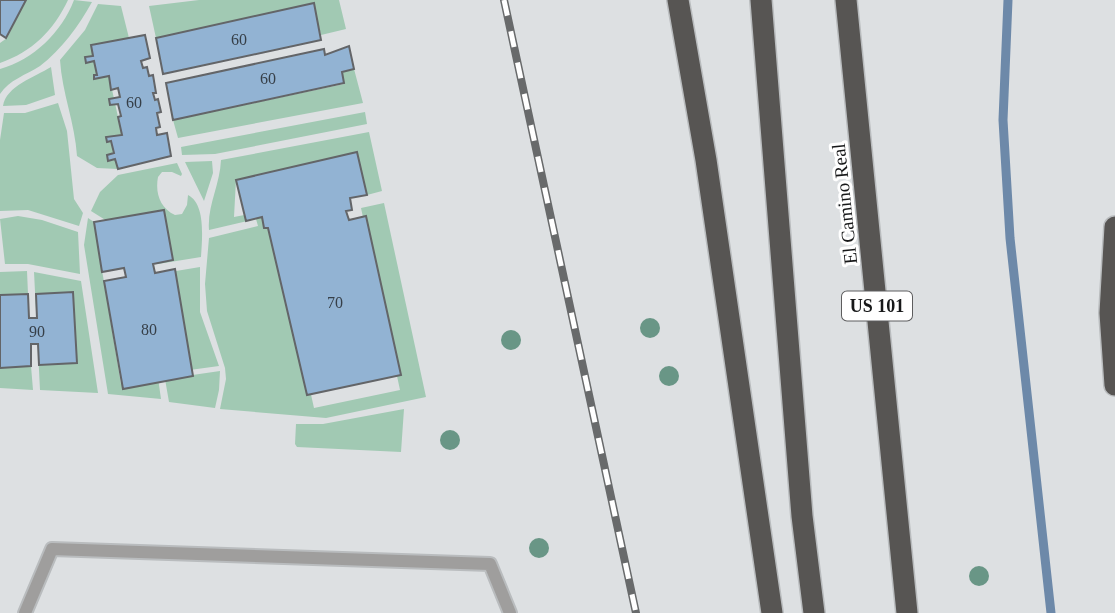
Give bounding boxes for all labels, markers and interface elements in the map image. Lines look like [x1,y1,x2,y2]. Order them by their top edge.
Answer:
house number: 60 [231,31,247,48]
house number: 60 [260,70,276,87]
house number: 60 [126,94,142,111]
street label: El Camino Real [828,142,861,265]
road number: US 101 [842,292,912,320]
house number: 70 [327,294,343,311]
house number: 80 [141,321,157,338]
house number: 90 [29,323,45,340]

